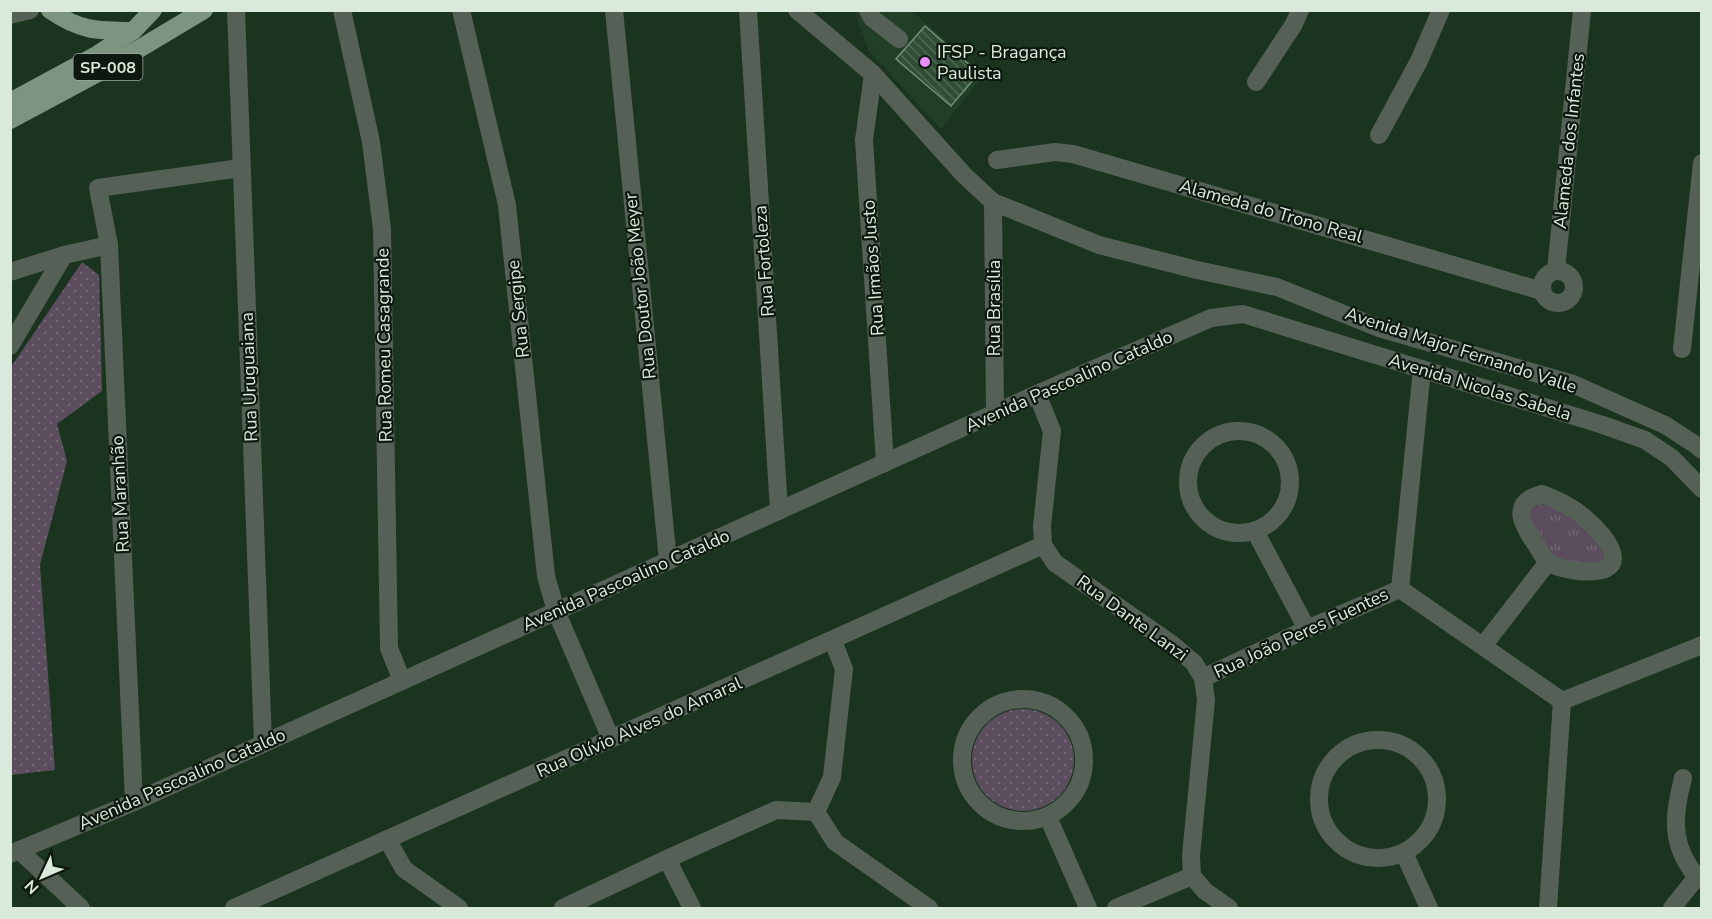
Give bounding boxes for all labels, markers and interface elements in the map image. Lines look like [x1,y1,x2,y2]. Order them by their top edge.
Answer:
place label: IFSP - Bragança Paulista [937,40,1067,85]
street label: Alameda dos Infantes [1548,52,1590,230]
road number: SP-008 [74,54,142,80]
marker: IFSP - Bragança Paulista [918,55,932,69]
street label: Alameda do Trono Real [1177,173,1366,249]
street label: Rua Doutor João Meyer [618,191,662,380]
street label: Rua Irmãos Justo [856,199,890,337]
street label: Rua Fortoleza [748,205,780,317]
street label: Rua Romeu Casagrande [370,248,398,442]
street label: Rua Sergipe [501,259,535,359]
street label: Rua Brasília [982,260,1006,356]
street label: Avenida Major Fernando Valle [1342,301,1580,399]
street label: Rua Uruguaiana [235,312,263,442]
street label: Avenida Pascoalino Cataldo [962,324,1176,438]
street label: Avenida Nicolas Sabela [1386,348,1574,426]
street label: Rua Maranhão [105,435,135,553]
street label: Avenida Pascoalino Cataldo [519,523,733,637]
street label: Rua Dante Lanzi [1072,570,1192,666]
street label: Rua João Peres Fuentes [1210,582,1392,684]
street label: Rua Olívio Alves do Amaral [533,671,746,783]
street label: Avenida Pascoalino Cataldo [75,722,289,836]
north arrow [12,847,72,907]
text: N [20,875,44,899]

